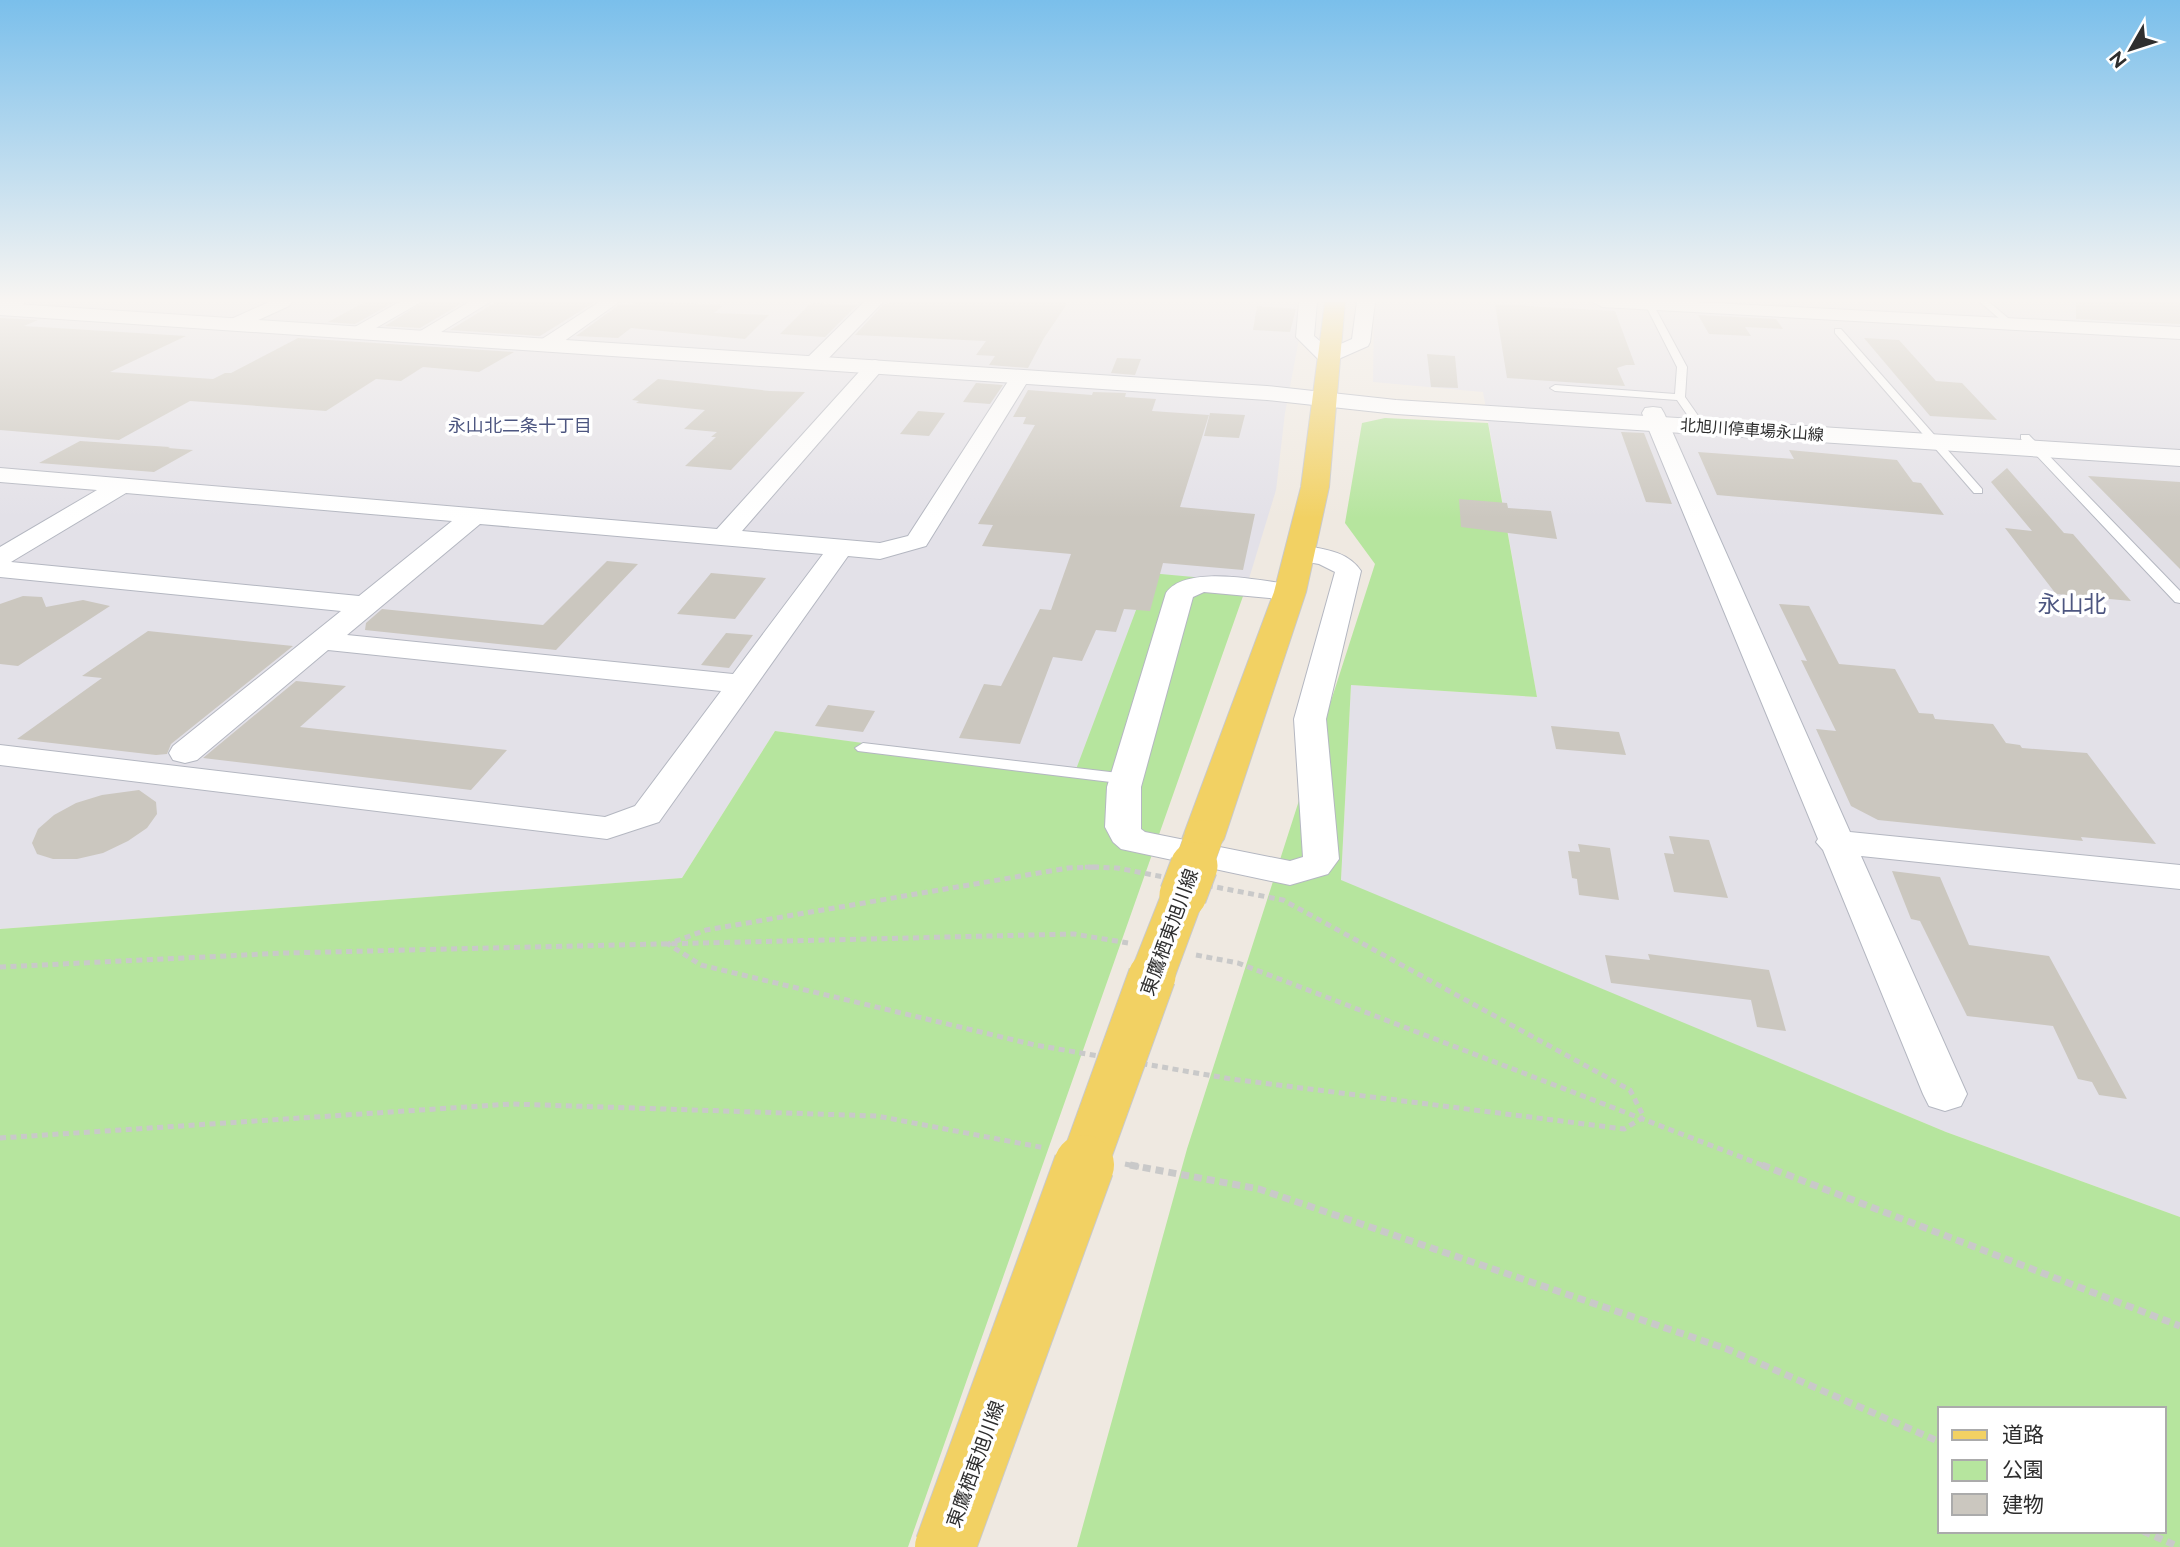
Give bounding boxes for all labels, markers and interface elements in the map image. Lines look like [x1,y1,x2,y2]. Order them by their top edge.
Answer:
north arrow [2096,14,2166,84]
text: N [2105,47,2131,72]
district label: 永山北二条十丁目 [448,415,592,436]
street label: 北旭川停車場永山線 [1680,416,1824,444]
district label: 永山北 [2038,590,2107,617]
street label: 東鷹栖東旭川線 [1136,866,1202,998]
street label: 東鷹栖東旭川線 [942,1398,1008,1530]
legend [1938,1407,2166,1533]
text: 道路 [2002,1422,2044,1447]
text: 公園 [2002,1457,2044,1482]
text: 建物 [2002,1492,2044,1517]

